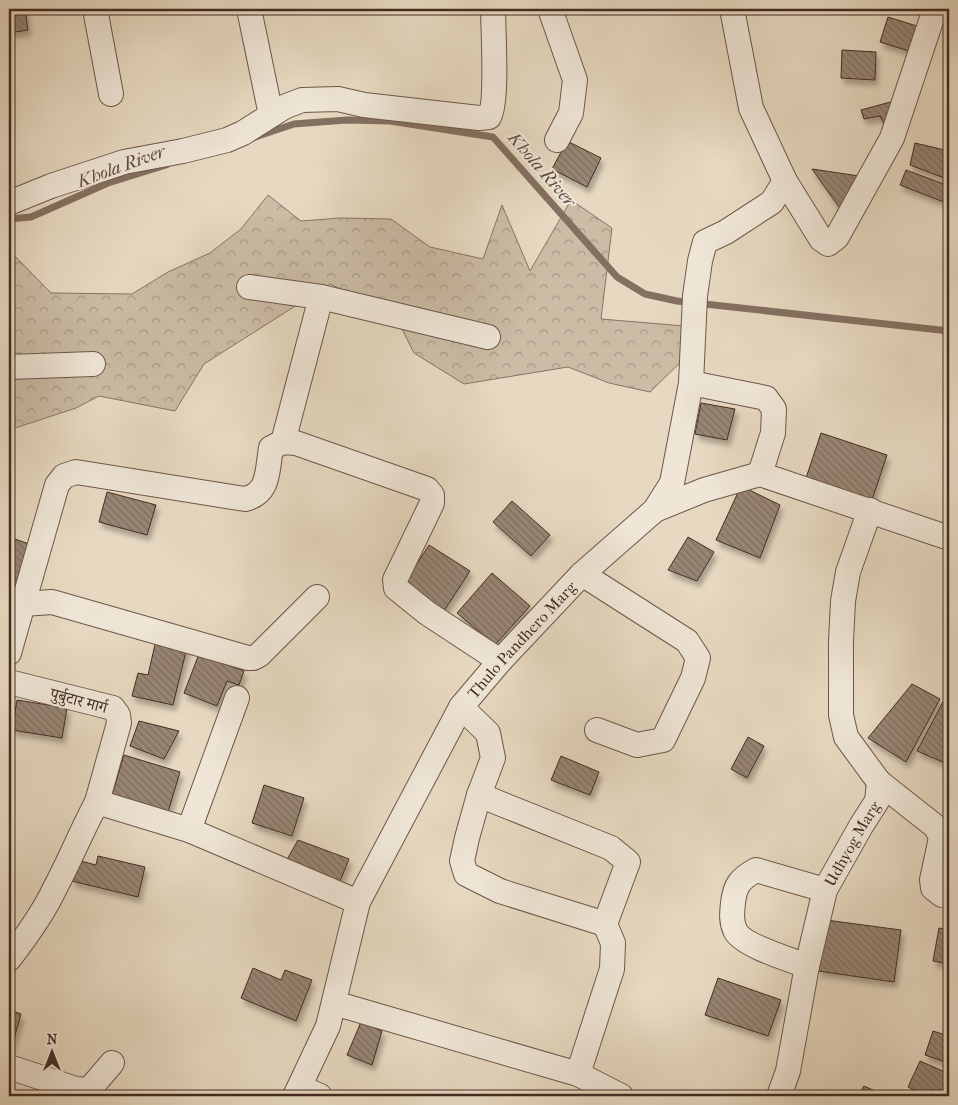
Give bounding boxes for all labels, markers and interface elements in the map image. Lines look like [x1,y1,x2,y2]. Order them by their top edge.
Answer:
water label: Khola River [502,126,581,212]
water label: Khola River [72,140,170,193]
street label: Thulo Pandhero Marg [463,577,580,702]
street label: पुर्बुटार मार्ग [47,683,111,718]
street label: Udhyog Marg [820,797,885,890]
north arrow [28,1028,78,1078]
text: N [47,1031,58,1048]

